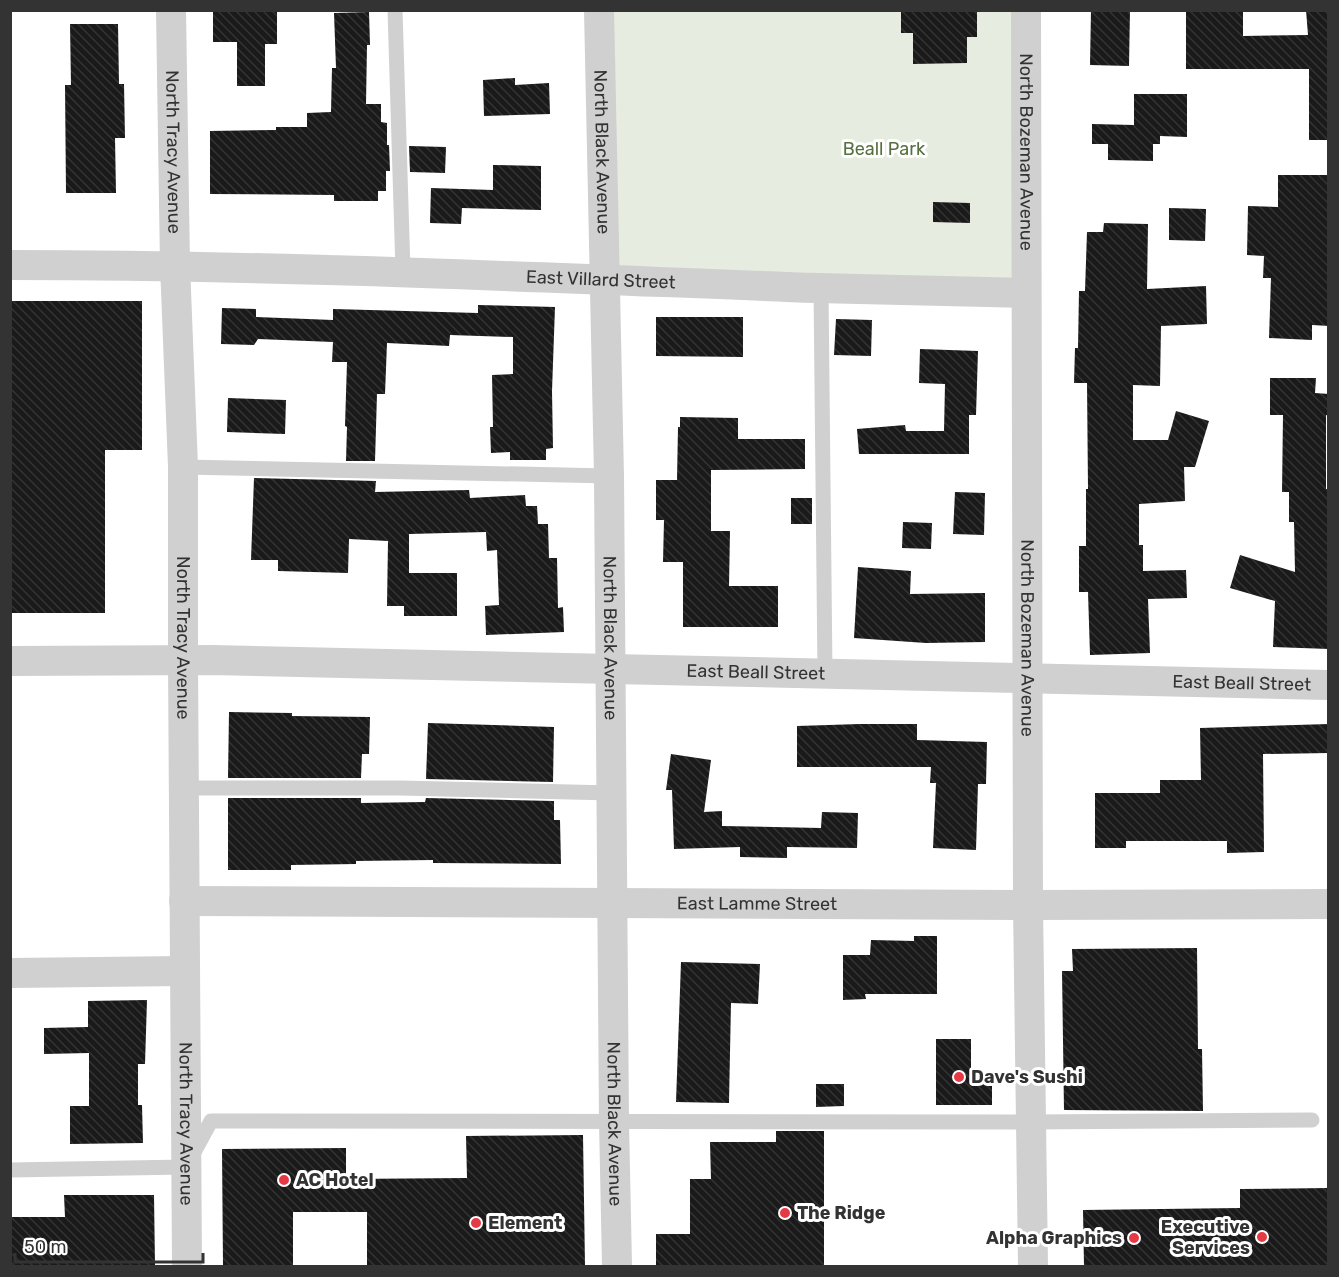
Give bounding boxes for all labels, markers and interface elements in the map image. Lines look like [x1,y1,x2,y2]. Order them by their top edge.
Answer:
street label: North Bozeman Avenue [1015,53,1038,251]
street label: North Black Avenue [589,69,615,234]
street label: North Tracy Avenue [161,70,186,234]
park label: Beall Park [843,138,926,160]
street label: East Villard Street [526,266,676,294]
street label: North Bozeman Avenue [1016,539,1039,737]
street label: North Tracy Avenue [172,556,194,720]
street label: North Black Avenue [599,556,622,720]
street label: East Beall Street [686,660,826,685]
street label: East Beall Street [1172,671,1311,696]
street label: East Lamme Street [677,892,837,915]
street label: North Black Avenue [602,1041,627,1206]
street label: North Tracy Avenue [175,1042,198,1206]
place label: Dave's Sushi [971,1066,1083,1088]
marker: Dave's Sushi [952,1070,966,1084]
place label: AC Hotel [296,1169,374,1191]
marker: AC Hotel [277,1173,291,1187]
place label: The Ridge [797,1202,886,1224]
marker: The Ridge [778,1206,792,1220]
place label: Element [488,1212,562,1234]
marker: Element [469,1216,483,1230]
place label: Executive Services [1161,1216,1250,1259]
scale bar [15,1226,202,1264]
place label: Alpha Graphics [986,1227,1122,1249]
marker: Executive Services [1255,1230,1269,1244]
marker: Alpha Graphics [1127,1231,1141,1245]
text: 50 m [24,1236,67,1258]

